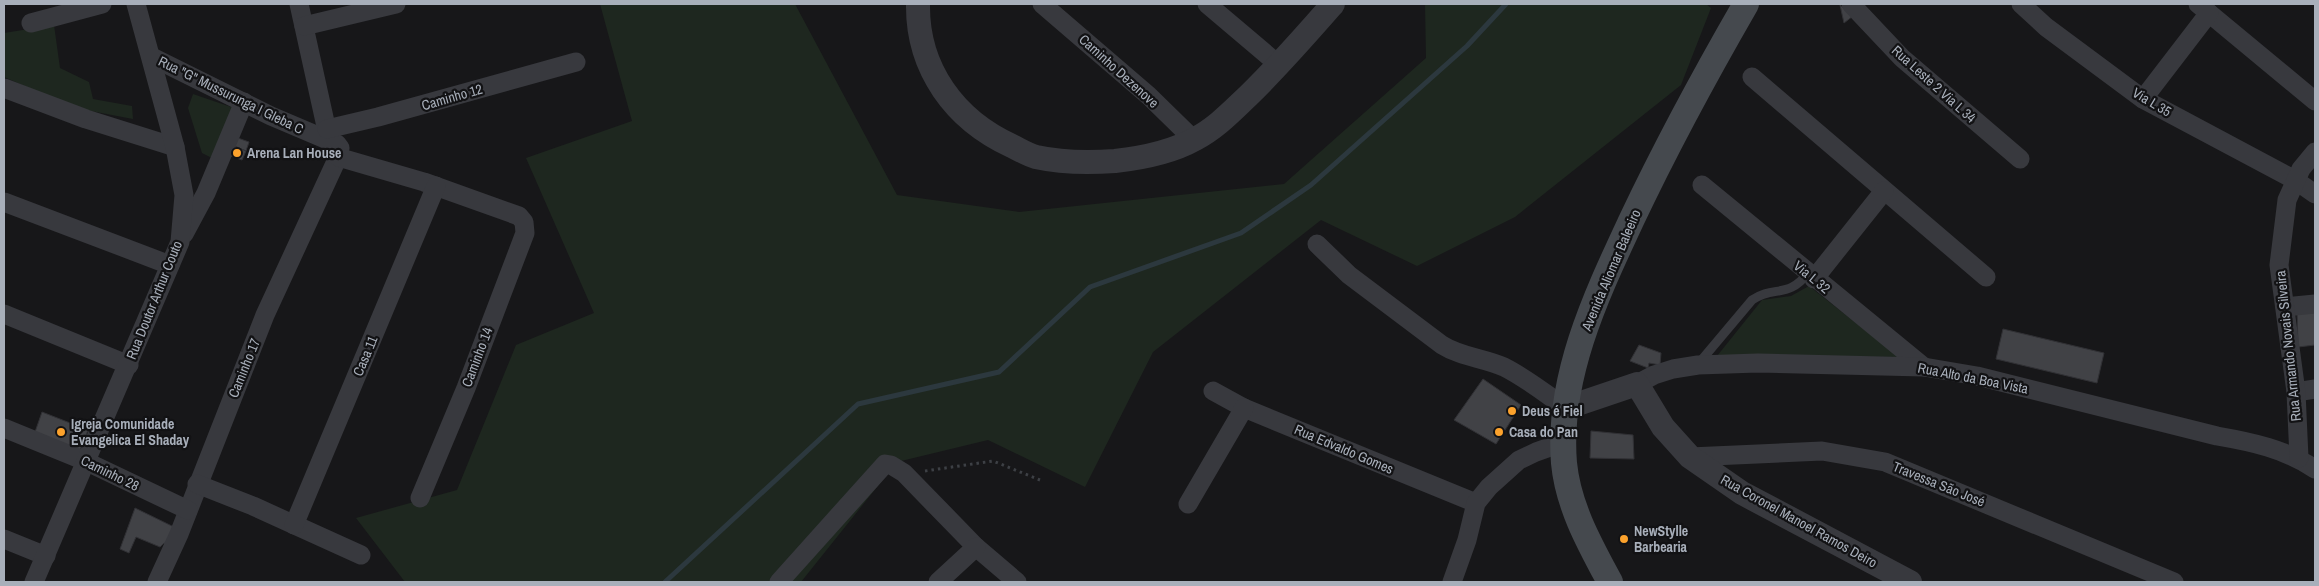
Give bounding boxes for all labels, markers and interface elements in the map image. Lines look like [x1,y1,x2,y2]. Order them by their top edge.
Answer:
street label: Caminho Dezenove [1075,30,1163,112]
street label: Rua Leste 2 Via L 34 [1888,41,1980,127]
street label: Rua "G" Mussurunga I Gleba C [155,52,307,138]
street label: Caminho 12 [419,80,485,114]
street label: Via L 35 [2129,83,2175,121]
place label: Arena Lan House [247,144,341,162]
marker: Arena Lan House [231,147,243,159]
street label: Avenida Aliomar Baleeiro [1577,207,1645,334]
street label: Rua Doutor Arthur Couto [122,238,186,362]
street label: Via L 32 [1790,257,1834,297]
street label: Rua Armando Novais Silveira [2271,269,2305,422]
street label: Caminho 14 [457,324,497,389]
street label: Casa 11 [349,333,382,379]
street label: Caminho 17 [224,336,264,400]
street label: Rua Alto da Boa Vista [1916,358,2030,398]
place label: Deus é Fiel [1522,402,1583,420]
marker: Deus é Fiel [1506,405,1518,417]
place label: Igreja Comunidade Evangelica El Shaday [71,415,190,449]
street label: Rua Edvaldo Gomes [1292,420,1397,478]
place label: Casa do Pan [1509,423,1578,441]
marker: Igreja Comunidade Evangelica El Shaday [55,426,67,438]
marker: Casa do Pan [1493,426,1505,438]
street label: Caminho 28 [78,451,142,495]
street label: Travessa São José [1890,457,1988,511]
street label: Rua Coronel Manoel Ramos Deiro [1718,470,1880,572]
place label: NewStylle Barbearia [1634,522,1688,556]
marker: NewStylle Barbearia [1618,533,1630,545]

